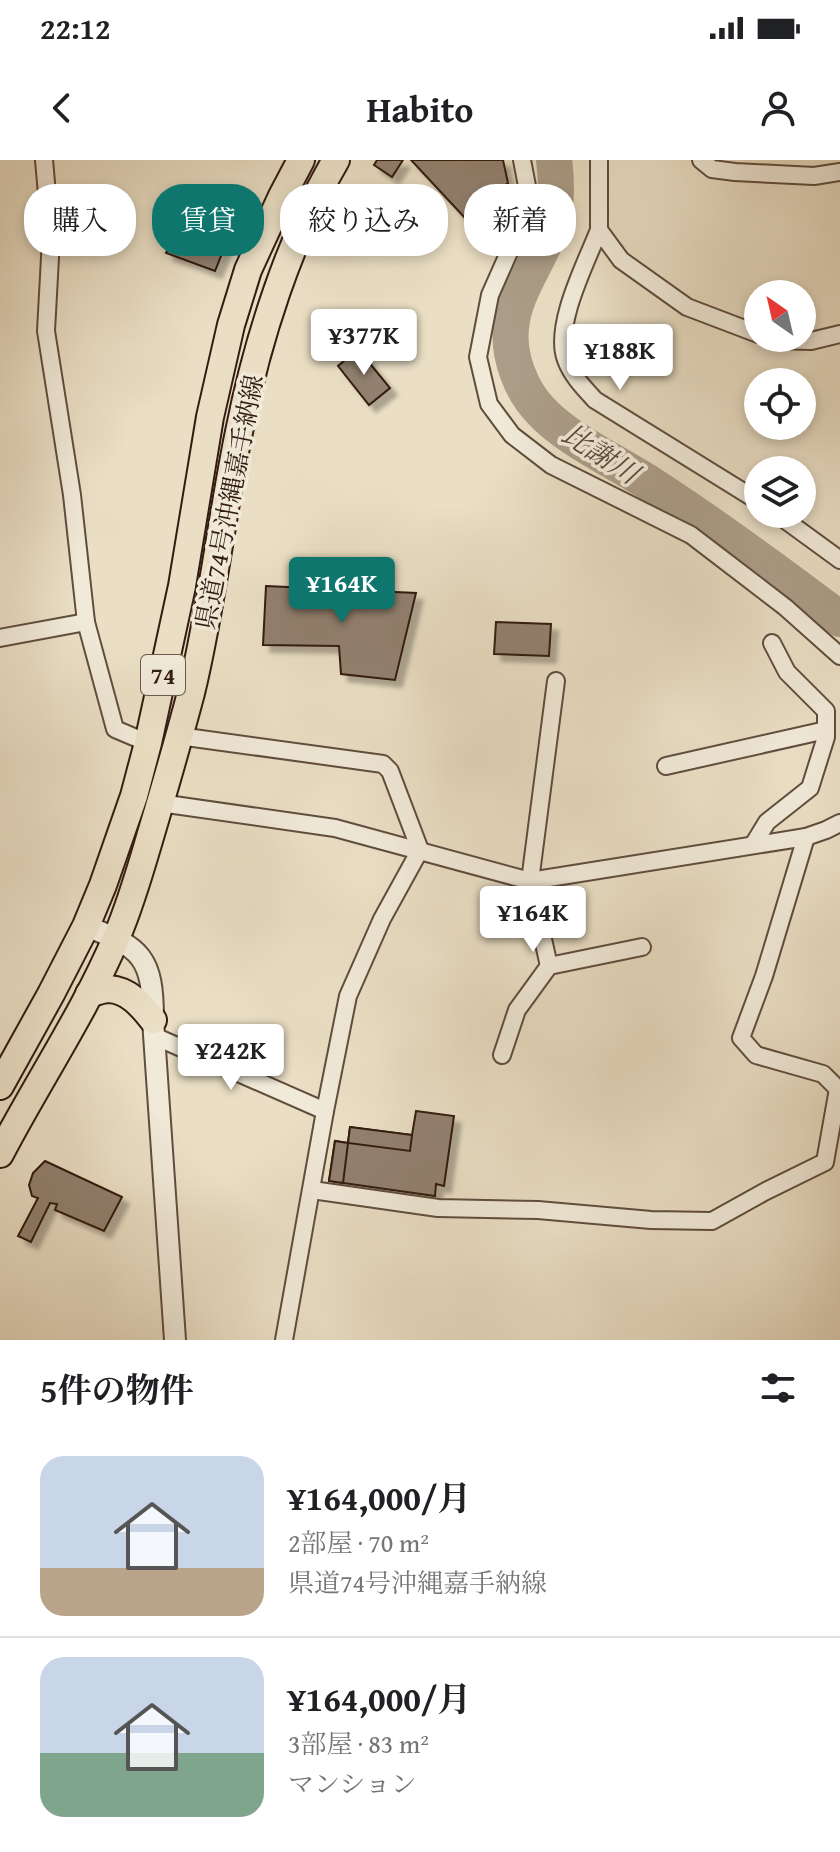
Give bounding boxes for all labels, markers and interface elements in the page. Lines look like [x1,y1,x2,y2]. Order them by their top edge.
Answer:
text: 22:12 [40,6,111,50]
text: Habito [366,82,474,135]
icon: back [40,86,84,130]
icon: person [756,86,800,130]
chip: 購入 [24,184,136,256]
chip: 賃貸 [152,184,264,256]
chip: 絞り込み [280,184,448,256]
chip: 新着 [464,184,576,256]
north arrow [744,280,816,352]
map controls [744,280,816,528]
pin: ¥377K [308,309,420,377]
text: ¥377K [329,315,399,354]
pin: ¥188K [564,324,676,392]
text: ¥188K [585,330,655,369]
button: locate [744,368,816,440]
street label: 県道74号沖縄嘉手納線 [185,371,273,633]
water label: 比謝川 [555,413,650,495]
button: layers [744,456,816,528]
pin: ¥164K [286,557,398,625]
text: ¥164K [307,563,377,602]
road number: 74 [141,655,185,695]
pin: ¥164K [477,886,589,954]
text: ¥164K [498,892,568,931]
pin: ¥242K [175,1024,287,1092]
text: ¥242K [196,1030,266,1069]
text: 5件の物件 [40,1365,194,1414]
icon: filters [756,1366,800,1410]
text: ¥164,000/月 [288,1473,471,1522]
icon: home [104,1488,200,1584]
text: 2部屋 · 70 m² [288,1523,429,1562]
text: 県道74号沖縄嘉手納線 [288,1563,547,1602]
text: ¥164,000/月 [288,1674,471,1723]
icon: home [104,1689,200,1785]
text: 3部屋 · 83 m² [288,1724,429,1763]
text: マンション [288,1764,417,1803]

